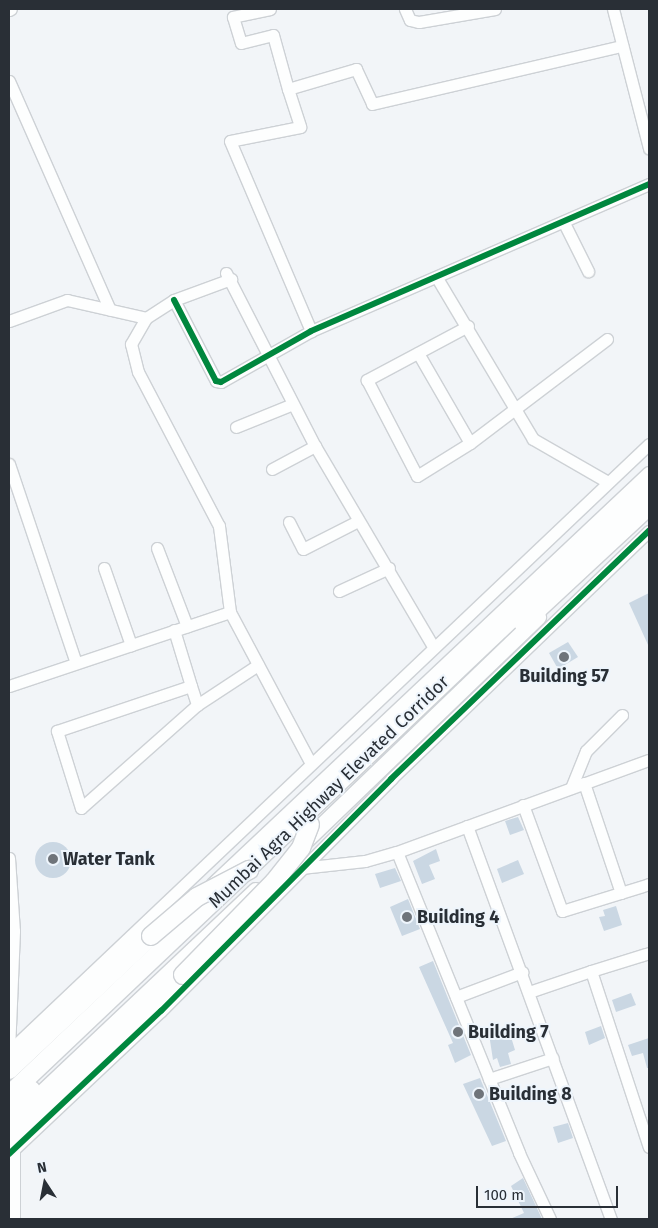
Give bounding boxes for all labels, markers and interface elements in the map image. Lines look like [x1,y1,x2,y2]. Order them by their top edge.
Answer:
marker: Building 57 [558,651,570,663]
place label: Building 57 [519,665,609,687]
street label: Mumbai Agra Highway Elevated Corridor [204,671,454,913]
place label: Water Tank [63,848,155,870]
marker: Water Tank [47,853,59,865]
place label: Building 4 [417,906,499,928]
marker: Building 4 [401,911,413,923]
place label: Building 7 [468,1021,549,1043]
marker: Building 7 [452,1026,464,1038]
place label: Building 8 [489,1083,572,1105]
marker: Building 8 [473,1088,485,1100]
north arrow [20,1158,70,1208]
text: N [36,1159,48,1177]
scale bar [478,1176,620,1208]
text: 100 m [484,1186,524,1204]

